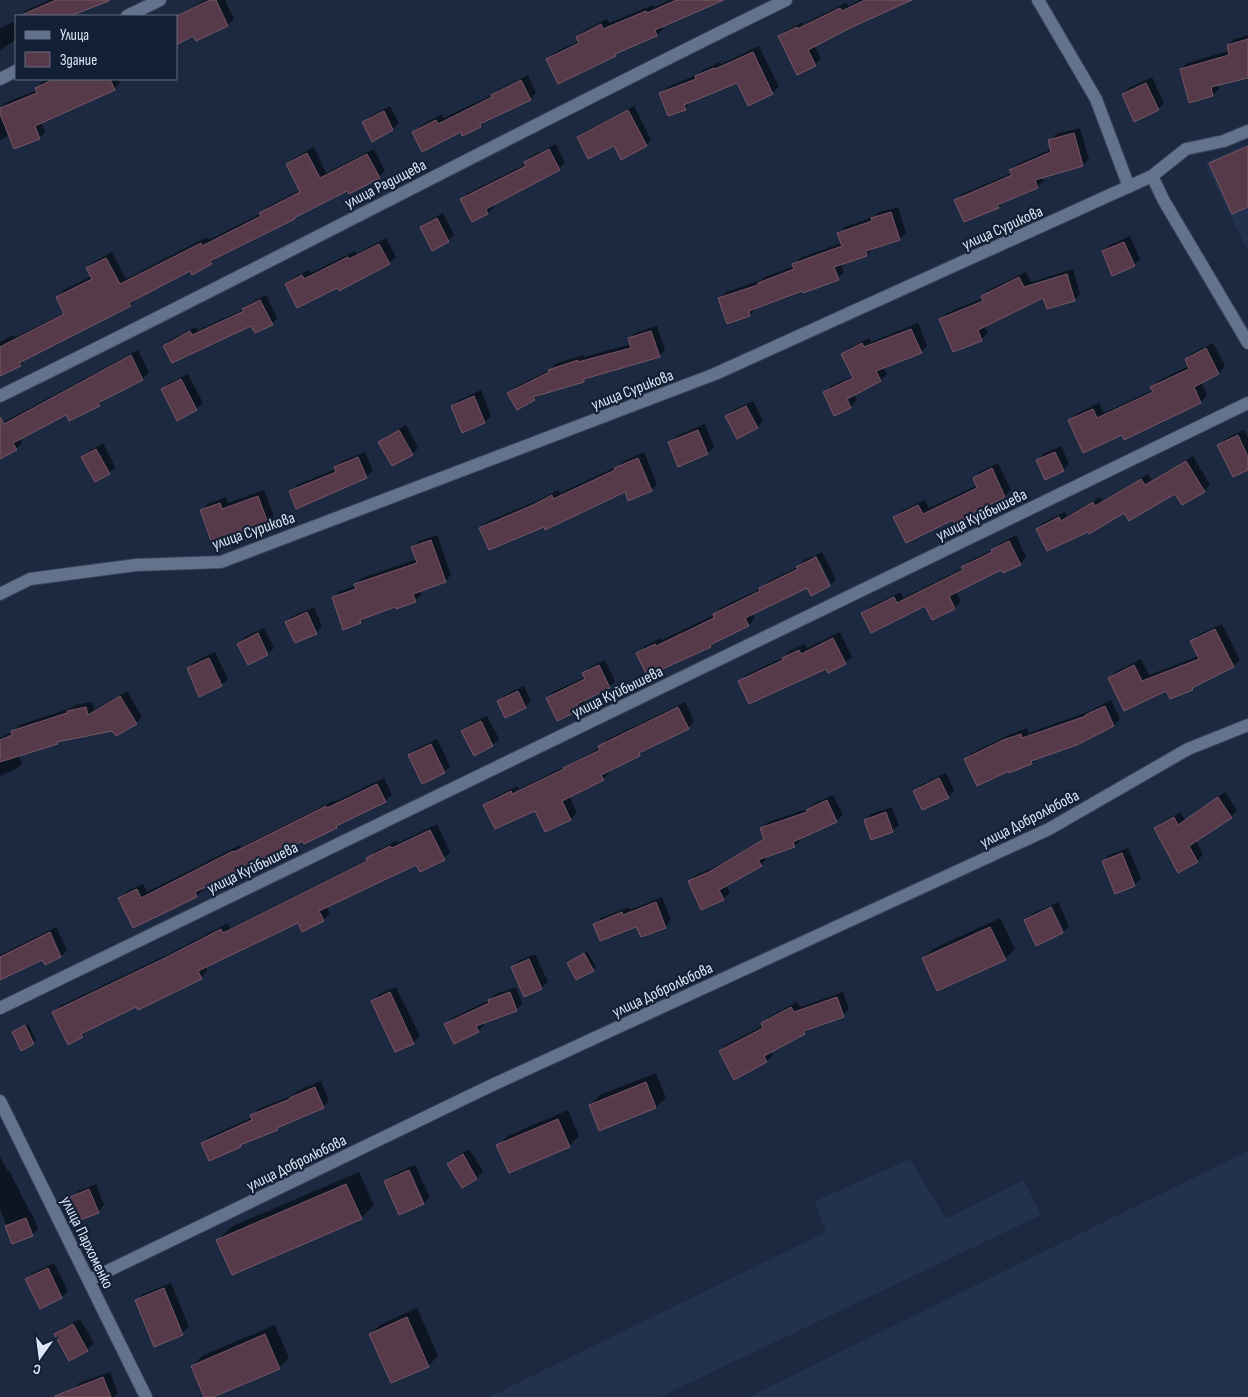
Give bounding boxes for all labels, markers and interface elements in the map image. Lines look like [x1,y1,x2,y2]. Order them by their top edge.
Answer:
legend [15,15,178,80]
text: Улица [60,26,89,45]
text: Здание [60,51,97,70]
street label: улица Радищева [342,156,430,213]
street label: улица Сурикова [959,202,1046,255]
street label: улица Сурикова [589,366,676,415]
street label: улица Куйбышева [933,485,1030,546]
street label: улица Сурикова [210,508,297,554]
street label: улица Куйбышева [569,662,666,723]
street label: улица Добролюбова [977,786,1082,852]
street label: улица Куйбышева [204,838,301,899]
street label: улица Добролюбова [609,959,716,1022]
street label: улица Добролюбова [244,1131,350,1196]
street label: улица Пархоменко [56,1193,117,1292]
north arrow [15,1332,65,1382]
text: С [31,1360,43,1378]

